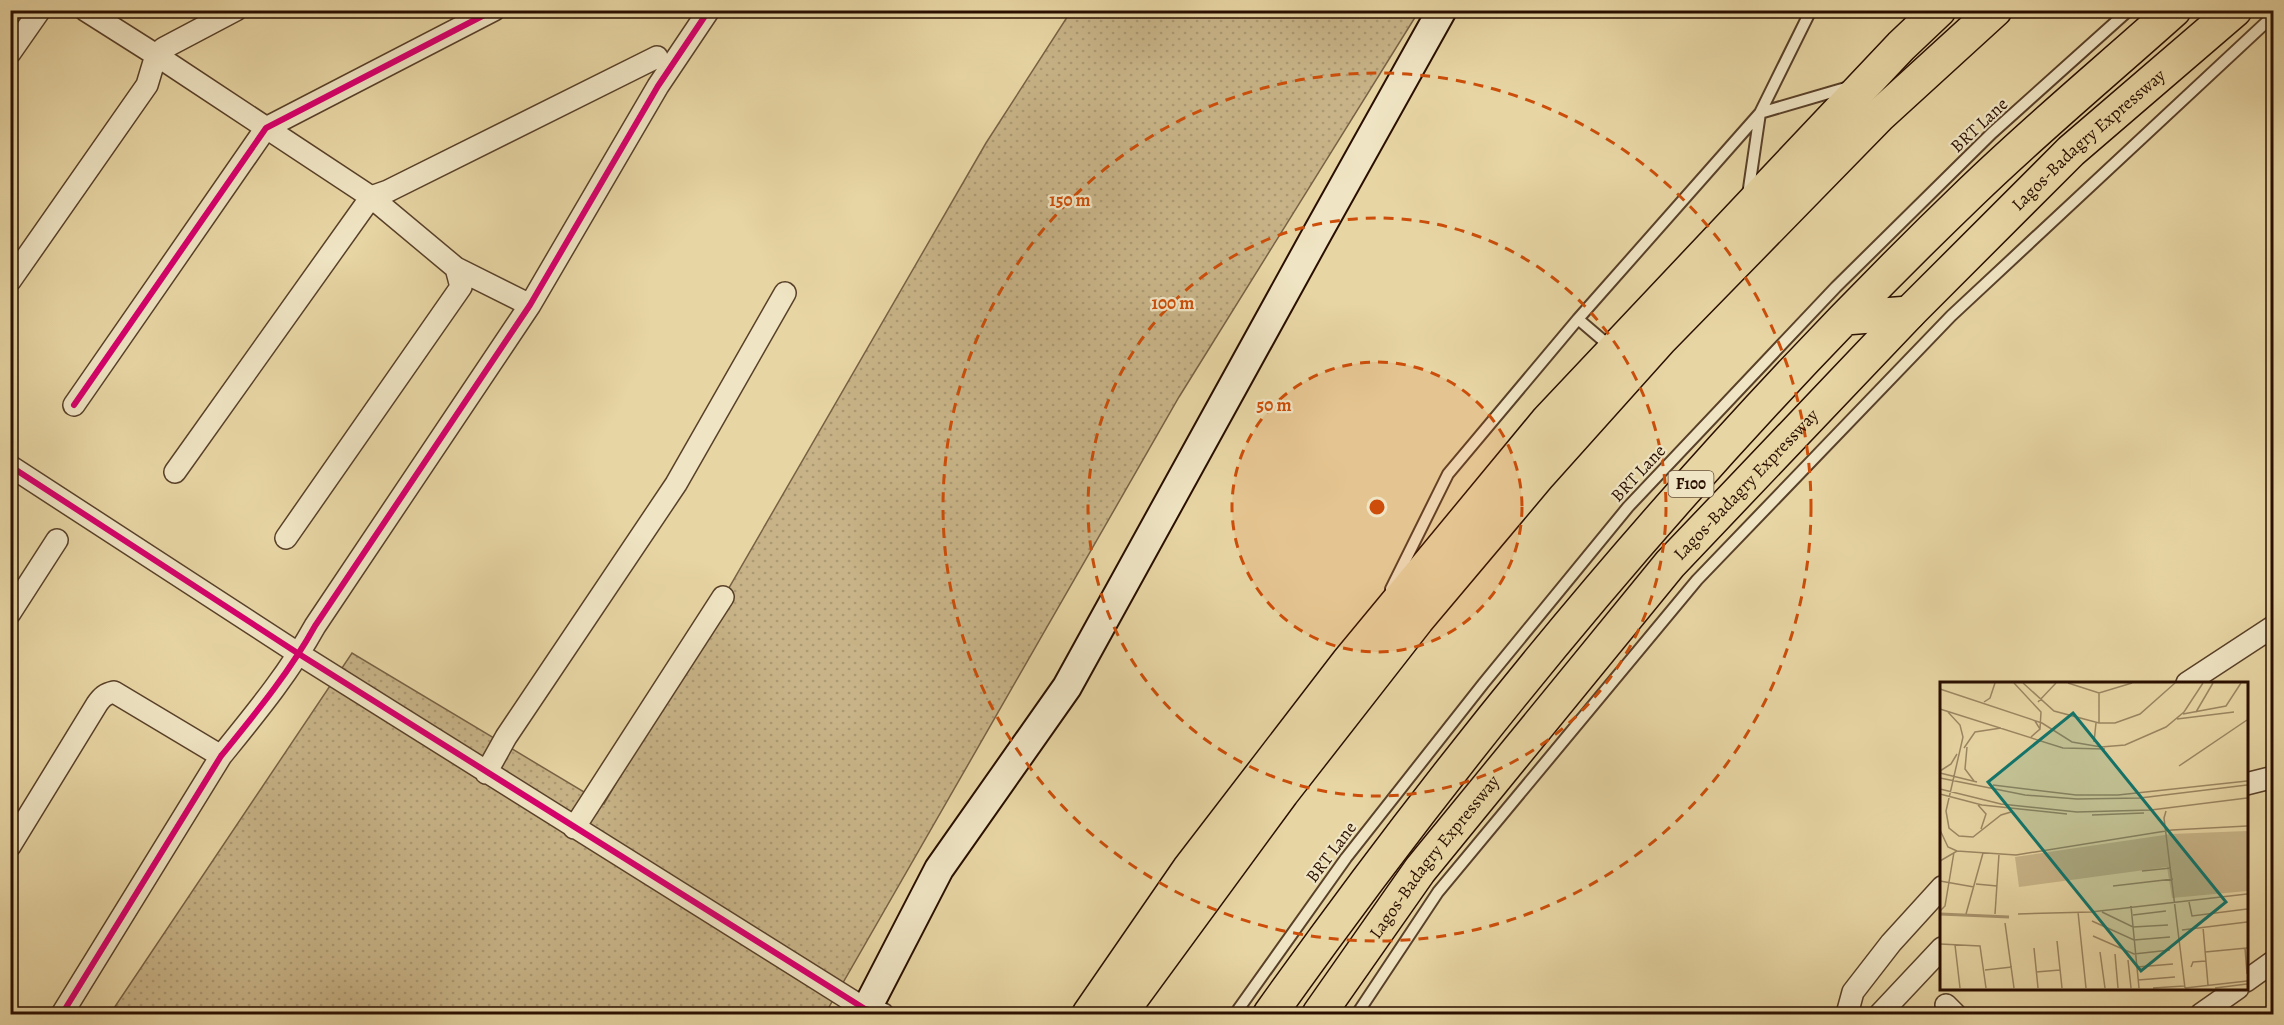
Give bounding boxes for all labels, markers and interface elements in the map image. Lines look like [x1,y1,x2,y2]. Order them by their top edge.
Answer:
street label: Lagos-Badagry Expressway [2006,63,2171,216]
street label: BRT Lane [1945,92,2013,158]
text: 150 m [1049,188,1091,212]
text: 100 m [1152,291,1194,315]
text: 50 m [1257,393,1291,417]
street label: Lagos-Badagry Expressway [1668,403,1824,565]
street label: BRT Lane [1605,439,1671,507]
road number: F100 [1668,471,1714,497]
centre of rings [1367,497,1387,517]
inset map [1940,682,2248,989]
street label: Lagos-Badagry Expressway [1364,769,1505,943]
street label: BRT Lane [1300,817,1362,887]

